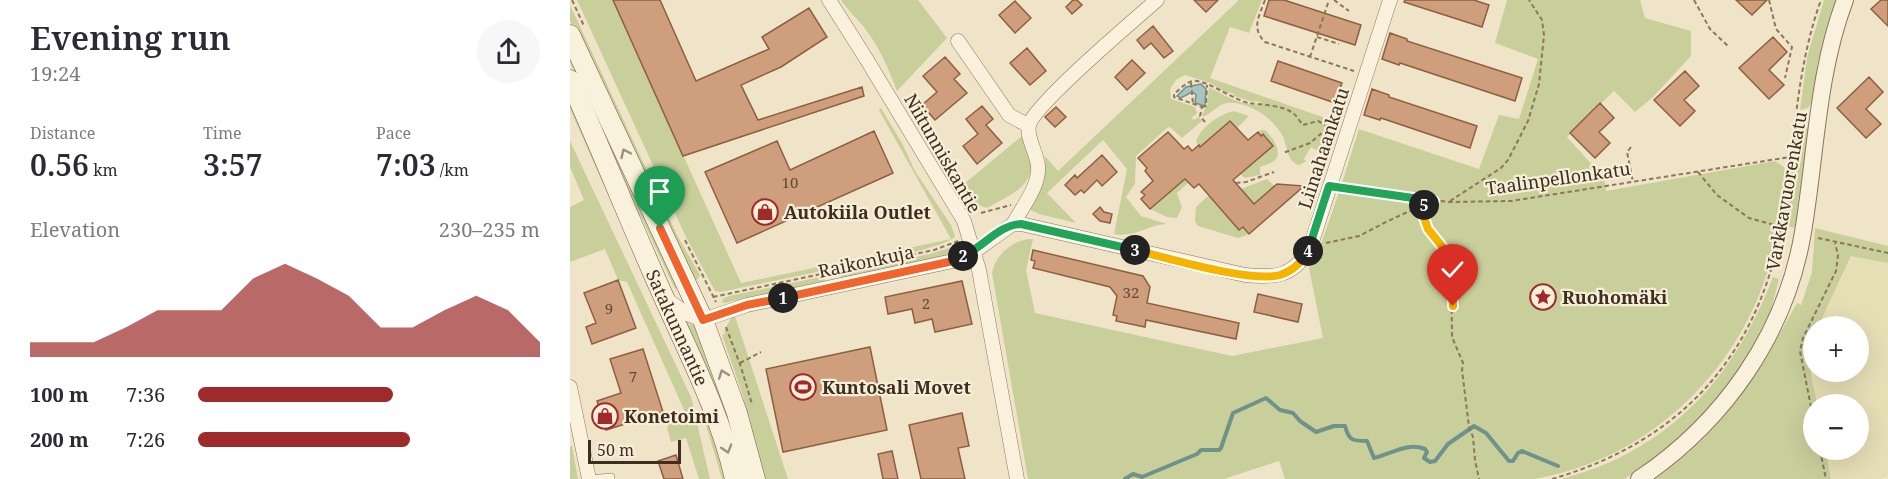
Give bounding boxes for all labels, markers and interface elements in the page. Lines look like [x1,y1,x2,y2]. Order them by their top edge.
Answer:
text: Evening run [30,15,231,60]
button: share [477,20,540,83]
text: 19:24 [30,60,80,87]
street label: Liinahaankatu [1292,84,1354,212]
street label: Niitunniskantie [899,89,987,217]
street label: Varkkavuorenkatu [1760,109,1812,272]
text: Distance [30,122,95,144]
text: Time [203,122,242,144]
text: Pace [376,122,411,144]
text: 0.56 [30,144,89,185]
text: 3:57 [203,144,263,185]
text: 7:03 [376,144,436,185]
one-way arrow [621,148,633,159]
street label: Taalinpellonkatu [1484,156,1633,200]
text: km [89,159,118,181]
text: /km [436,159,469,181]
pin [634,166,685,228]
house number: 10 [782,172,798,192]
icon: arrive [643,175,676,208]
pin: 5 [1409,190,1439,220]
text: 5 [1419,194,1429,216]
shop icon: Autokiila Outlet [750,197,780,227]
place label: Autokiila Outlet [784,200,931,224]
text: Elevation [30,216,120,243]
text: 230–235 m [439,216,540,243]
pin: 3 [1120,235,1150,265]
pin: 4 [1293,236,1323,266]
street label: Raikonkuja [816,239,916,283]
text: 3 [1130,239,1140,261]
text: 4 [1303,240,1313,262]
pin: 2 [948,241,978,271]
pin [1427,244,1478,306]
text: 2 [958,245,968,267]
icon: check [1436,253,1469,286]
street label: Satakunnantie [641,266,714,389]
house number: 32 [1123,282,1139,302]
place icon: Ruohomäki [1528,282,1558,312]
pin: 1 [768,283,798,313]
place label: Ruohomäki [1562,285,1668,309]
text: 1 [778,287,788,309]
house number: 2 [922,293,930,313]
house number: 9 [605,298,613,318]
map controls [1803,316,1869,460]
button: + [1803,316,1869,382]
house number: 7 [629,366,637,386]
one-way arrow [718,369,731,379]
sports icon: Kuntosali Movet [788,372,818,402]
place label: Kuntosali Movet [822,375,971,399]
text: 100 m [30,381,89,408]
text: 7:36 [126,381,165,408]
button: − [1803,394,1869,460]
shop icon: Konetoimi [590,401,620,431]
place label: Konetoimi [624,404,720,428]
text: 200 m [30,426,89,453]
text: 7:26 [126,426,165,453]
scale bar [588,437,681,464]
text: 50 m [597,439,634,461]
one-way arrow [720,443,732,454]

